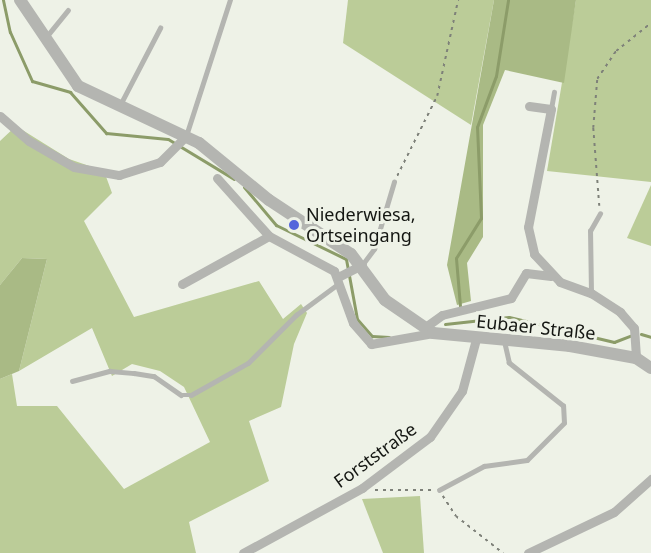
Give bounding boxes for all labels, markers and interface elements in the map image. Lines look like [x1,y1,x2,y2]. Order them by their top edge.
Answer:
place label: Niederwiesa, Ortseingang [306,204,416,246]
marker: Niederwiesa, Ortseingang [287,218,301,232]
street label: Eubaer Straße [475,310,597,344]
street label: Forststraße [330,418,420,492]

